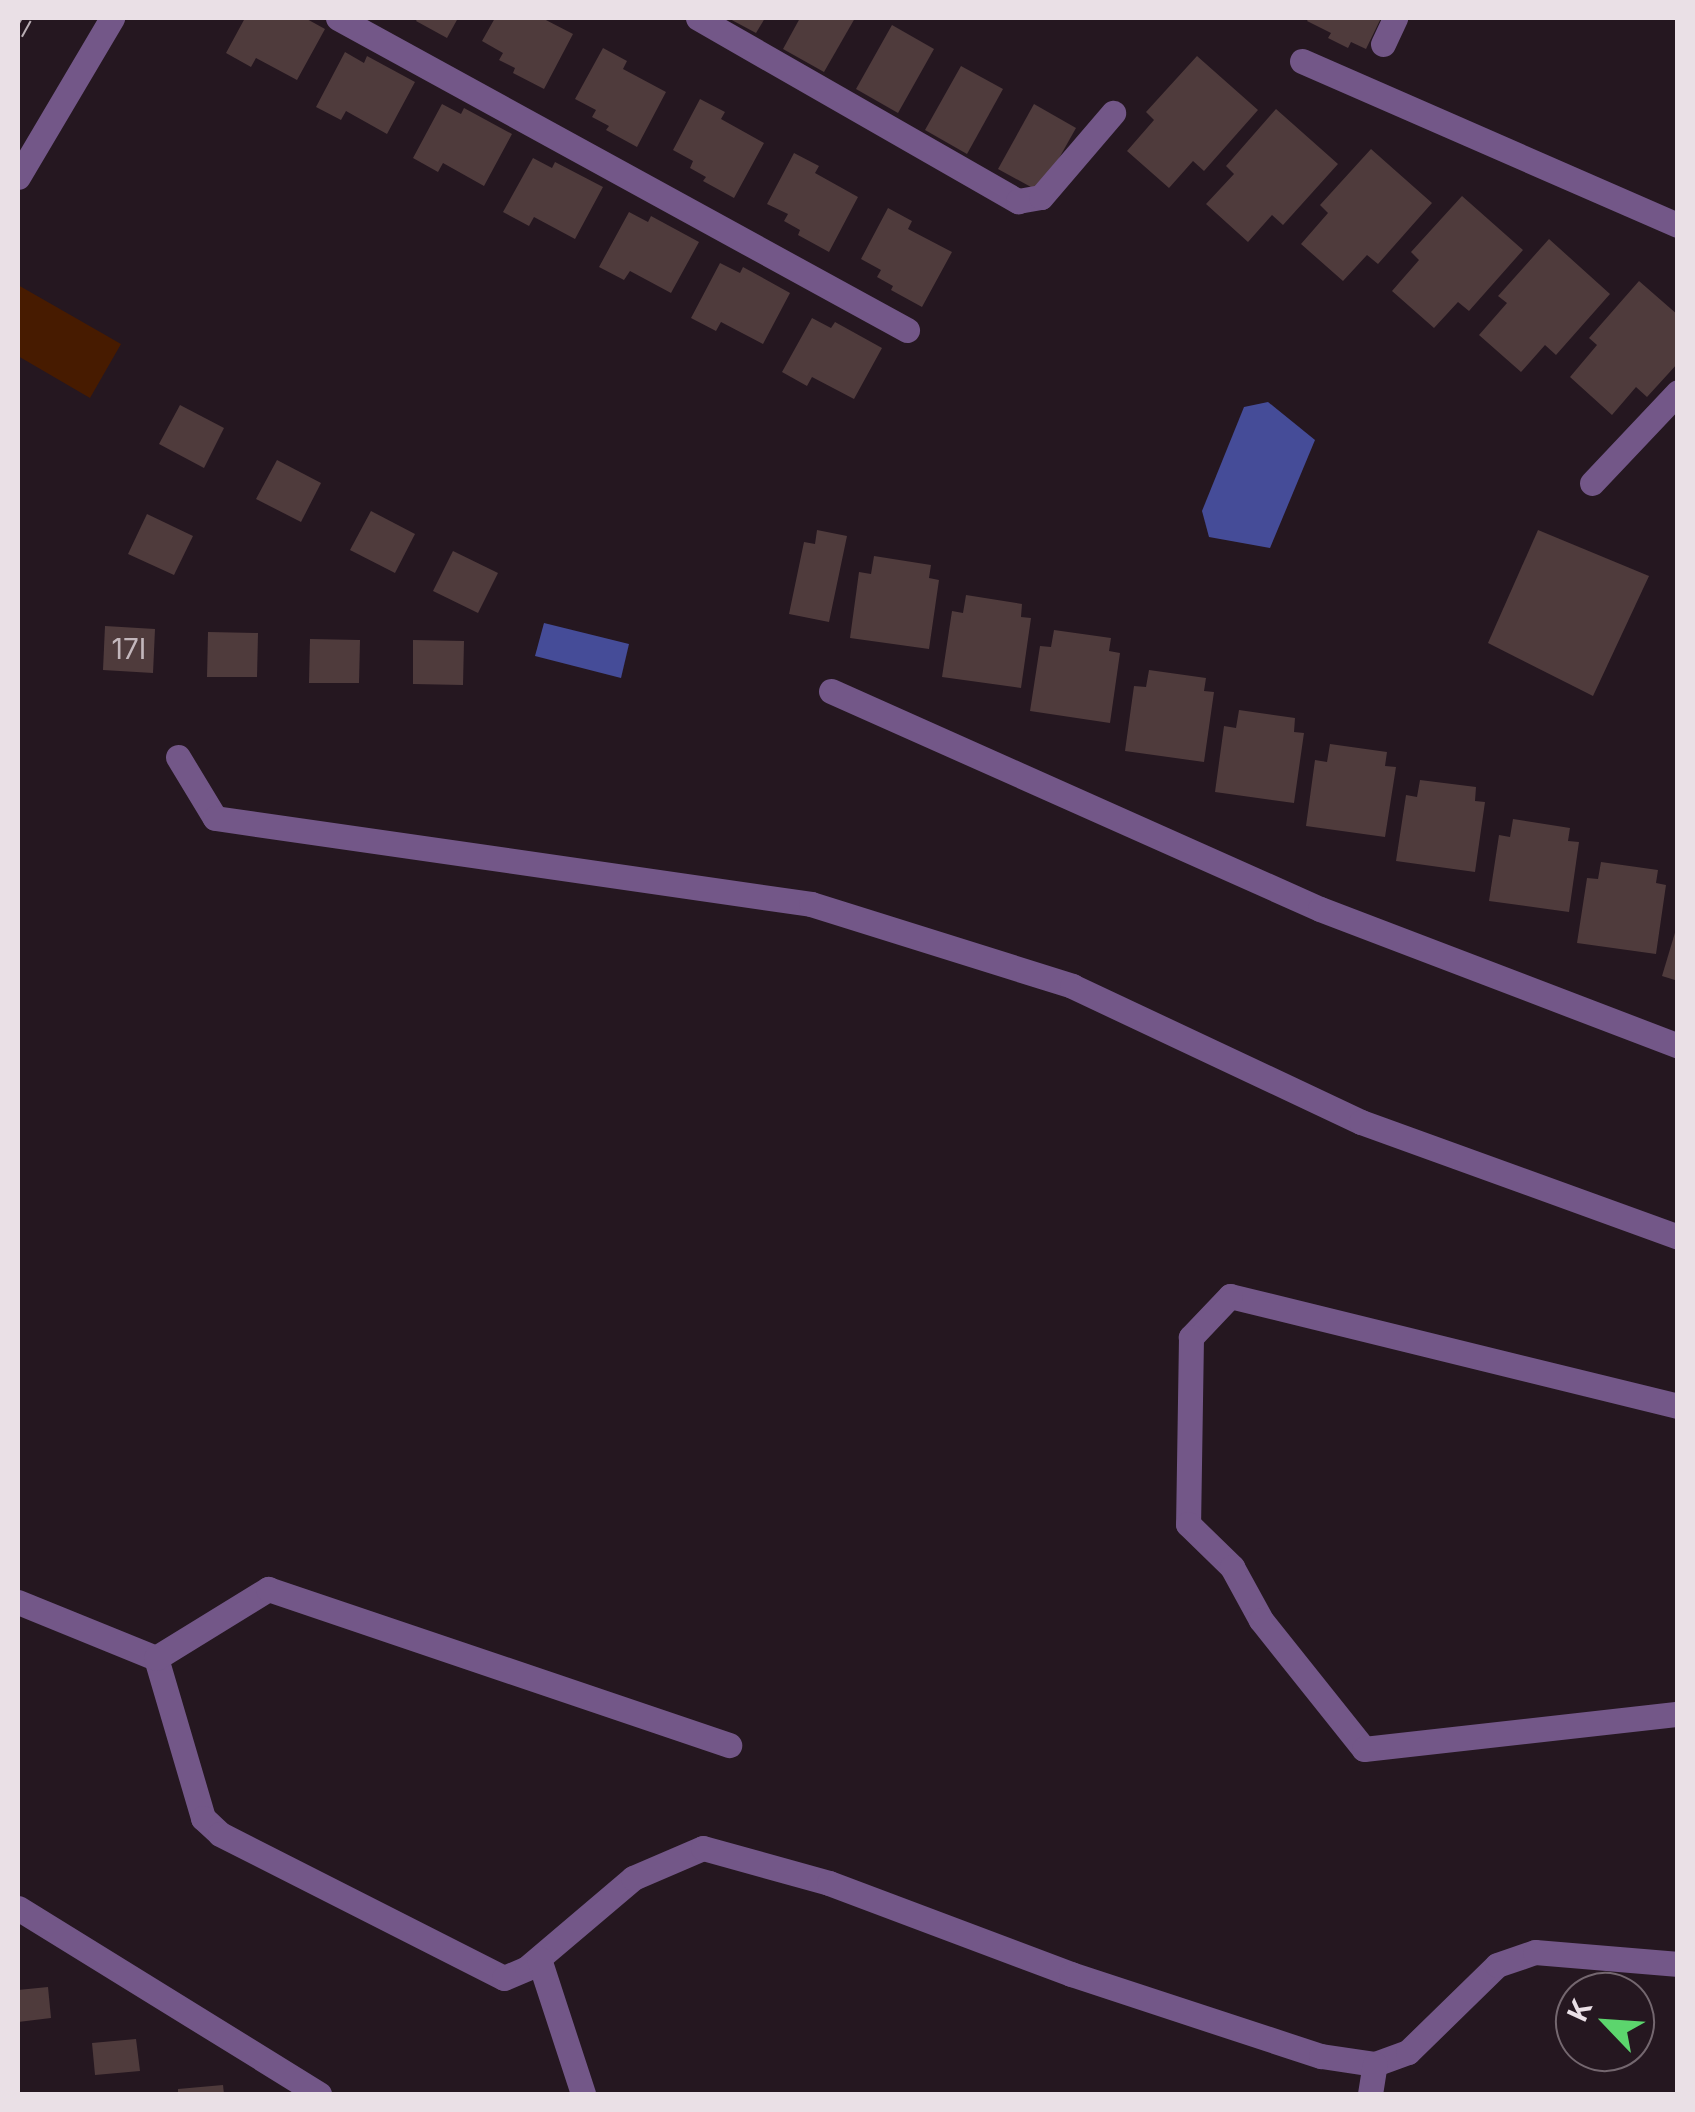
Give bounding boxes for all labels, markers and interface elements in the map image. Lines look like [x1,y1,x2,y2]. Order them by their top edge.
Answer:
house number: 17I [112,632,146,666]
north arrow [1555,1972,1655,2072]
text: K [1560,1994,1599,2026]

